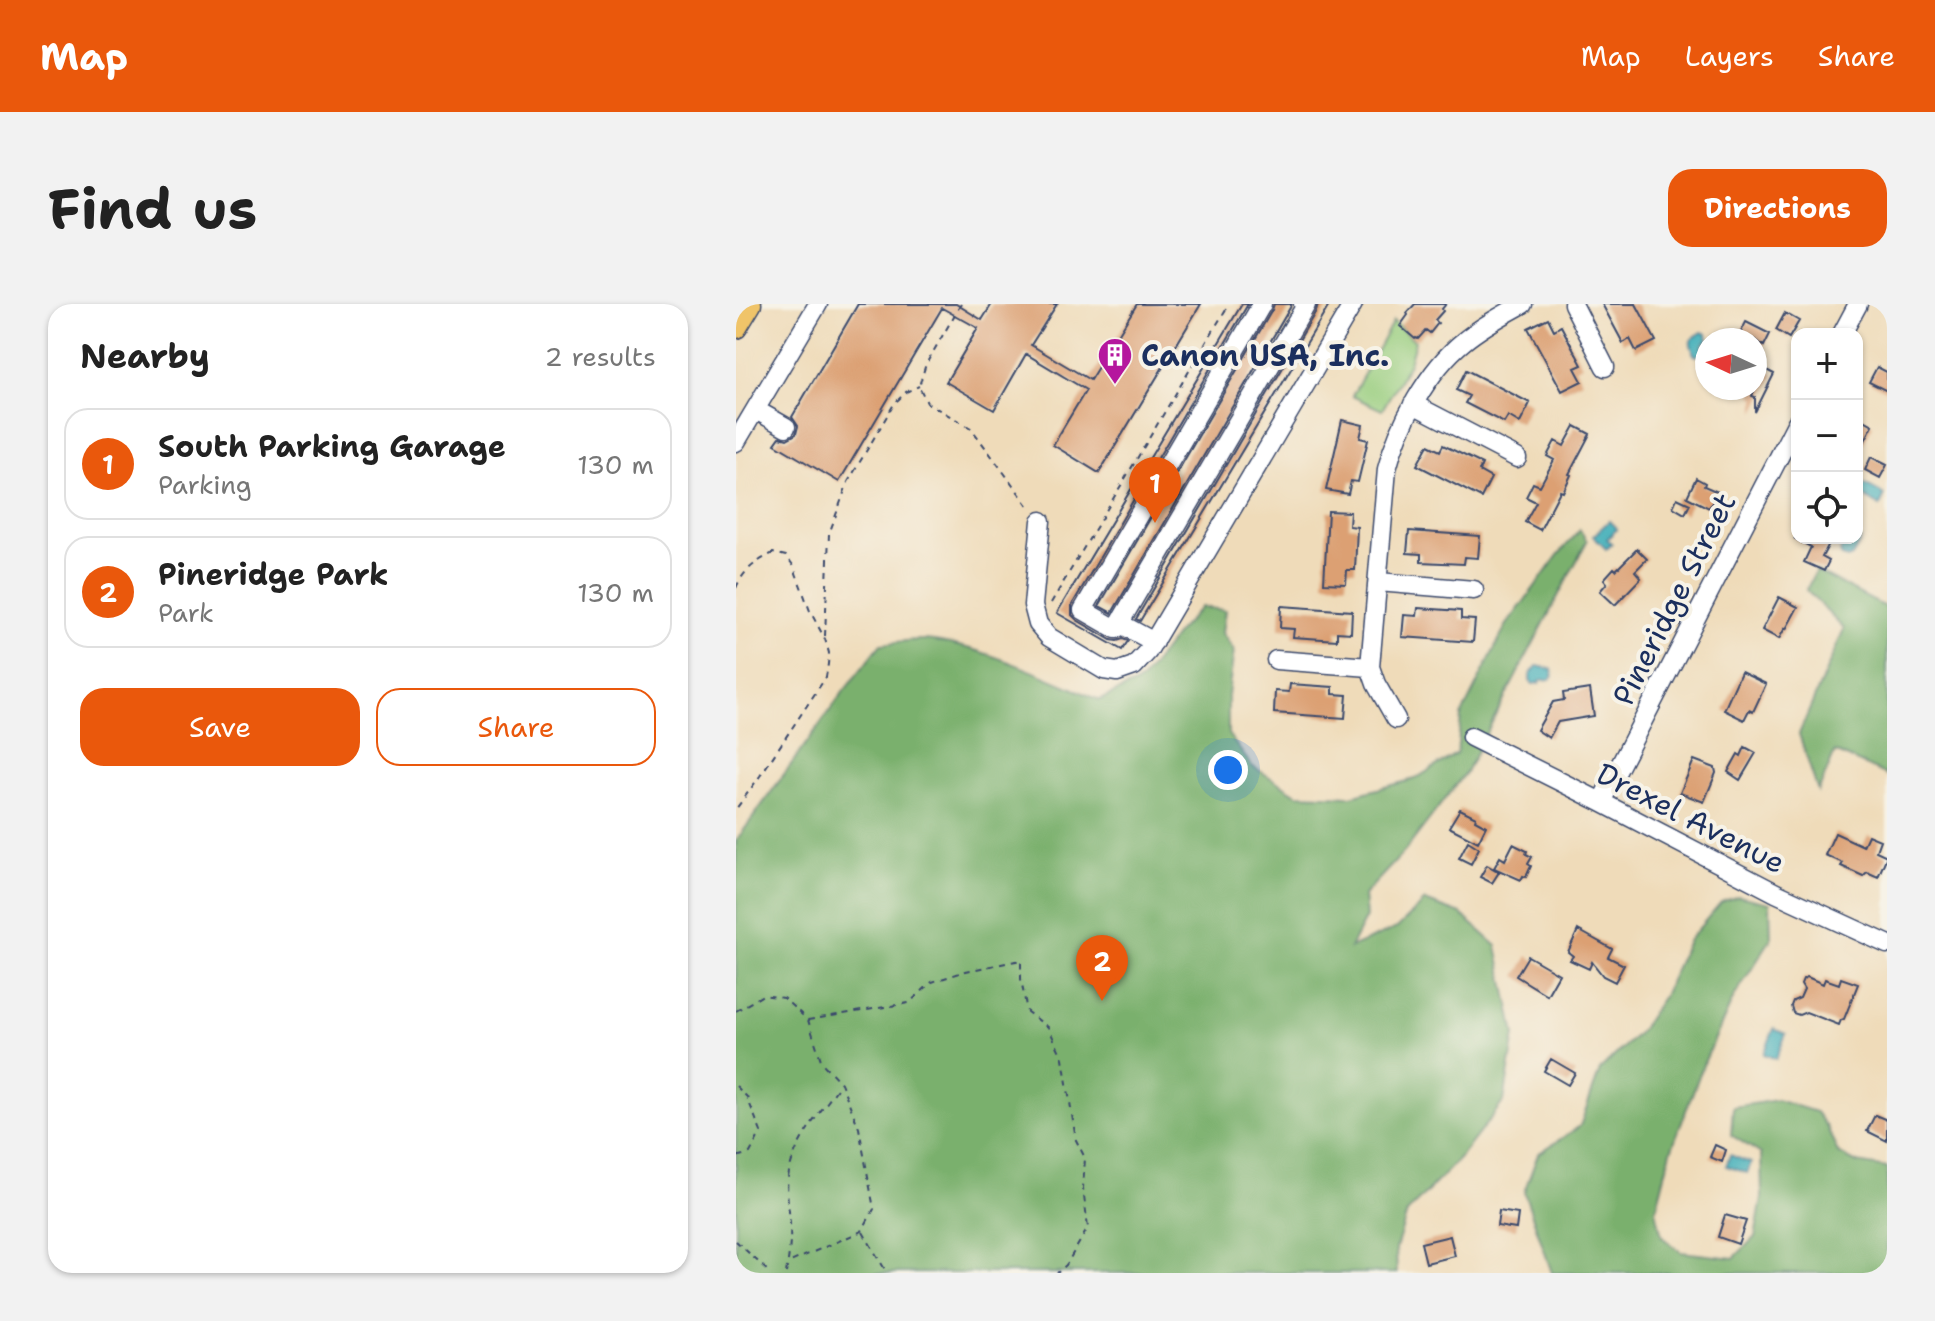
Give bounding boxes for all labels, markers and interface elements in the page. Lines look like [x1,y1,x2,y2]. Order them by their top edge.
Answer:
text: Map [40,31,128,82]
text: Map [1581,37,1641,75]
text: Layers [1685,37,1774,75]
text: Share [1818,37,1895,75]
button: Directions [1668,169,1887,247]
text: Find us [48,171,257,246]
north arrow [1695,328,1767,400]
map controls [1791,328,1863,544]
button: + [1791,328,1863,400]
text: Nearby [80,333,210,379]
place label: Canon USA, Inc. [1141,335,1389,376]
building icon: Canon USA, Inc. [1096,336,1134,386]
text: 2 results [544,339,656,374]
button: − [1791,400,1863,472]
text: South Parking Garage [158,426,506,467]
text: 1 [102,447,114,482]
text: 130 m [577,447,654,482]
pin: 1 [1129,457,1181,523]
text: Parking [158,467,252,502]
button: locate [1791,472,1863,544]
street label: Pineridge Street [1603,486,1745,712]
text: Pineridge Park [158,554,389,595]
text: 2 [99,575,117,610]
text: 130 m [577,575,654,610]
text: Park [158,595,214,630]
button: Save [80,688,360,766]
button: Share [376,688,656,766]
your location [1208,750,1248,790]
street label: Drexel Avenue [1590,753,1792,883]
pin: 2 [1076,935,1128,1001]

